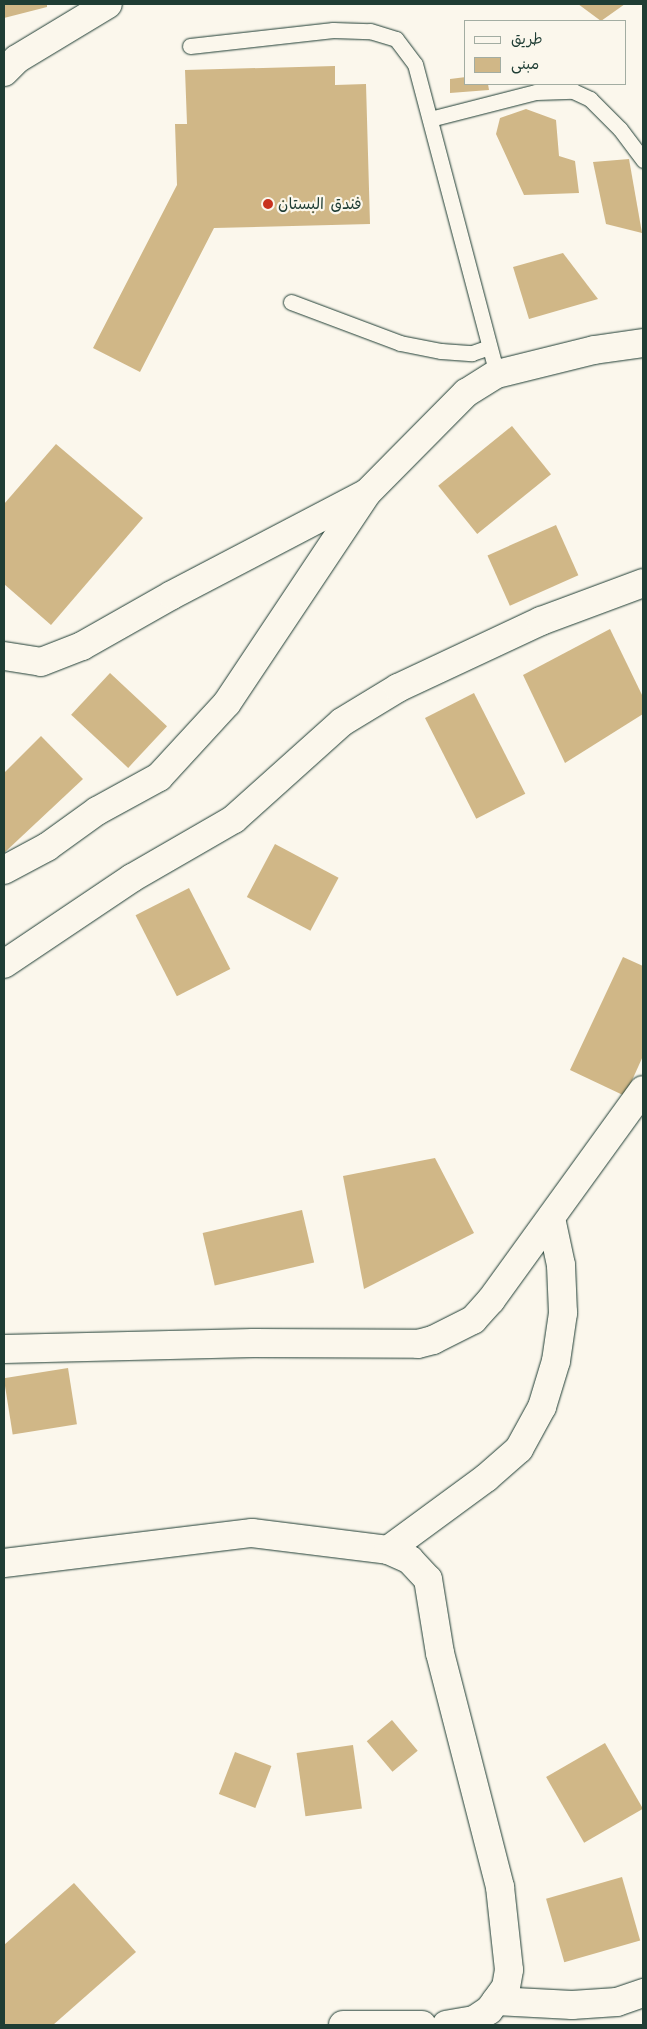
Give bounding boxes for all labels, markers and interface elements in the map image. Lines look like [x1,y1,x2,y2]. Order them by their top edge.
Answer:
legend [464,20,627,85]
text: طريق [511,29,543,50]
text: مبنى [511,54,539,75]
place label: فندق البستان [278,194,362,214]
marker: فندق البستان [262,198,274,210]

